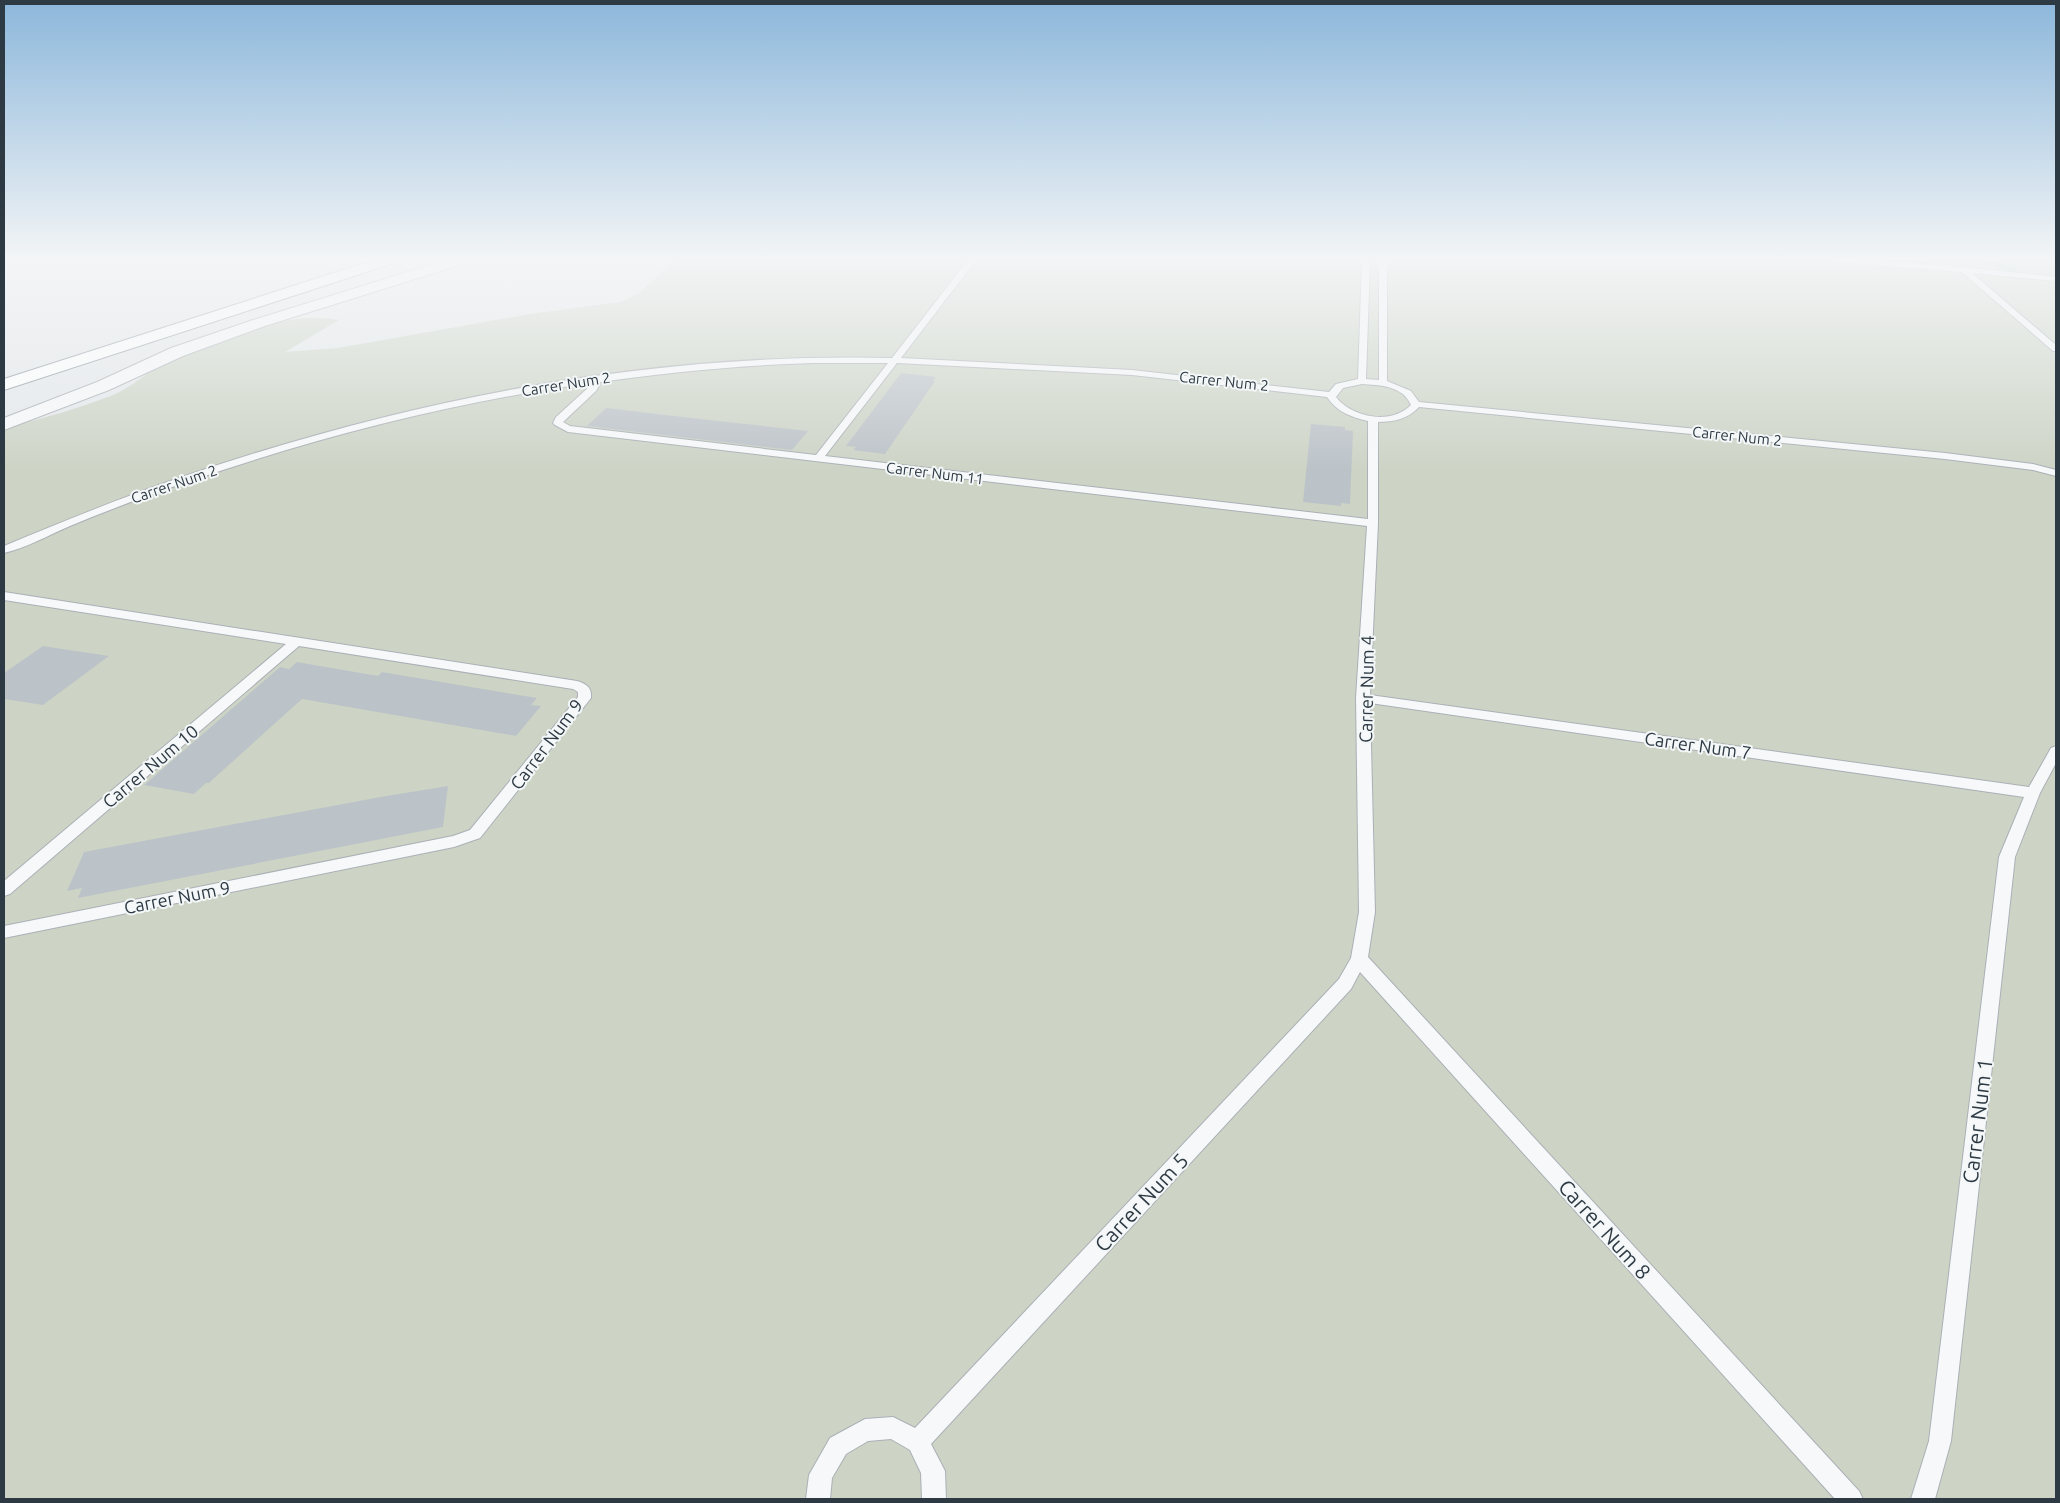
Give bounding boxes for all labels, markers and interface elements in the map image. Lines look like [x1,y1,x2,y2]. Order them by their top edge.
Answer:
street label: Carrer Num 2 [1178,368,1270,394]
street label: Carrer Num 2 [520,369,612,399]
street label: Carrer Num 2 [1691,423,1783,449]
street label: Carrer Num 11 [885,459,985,487]
street label: Carrer Num 2 [129,461,219,507]
street label: Carrer Num 4 [1355,635,1377,743]
street label: Carrer Num 9 [506,695,586,793]
street label: Carrer Num 10 [98,720,202,812]
street label: Carrer Num 7 [1643,728,1753,762]
street label: Carrer Num 9 [122,877,232,917]
street label: Carrer Num 1 [1957,1057,1997,1185]
street label: Carrer Num 5 [1089,1148,1193,1256]
street label: Carrer Num 8 [1554,1174,1656,1284]

